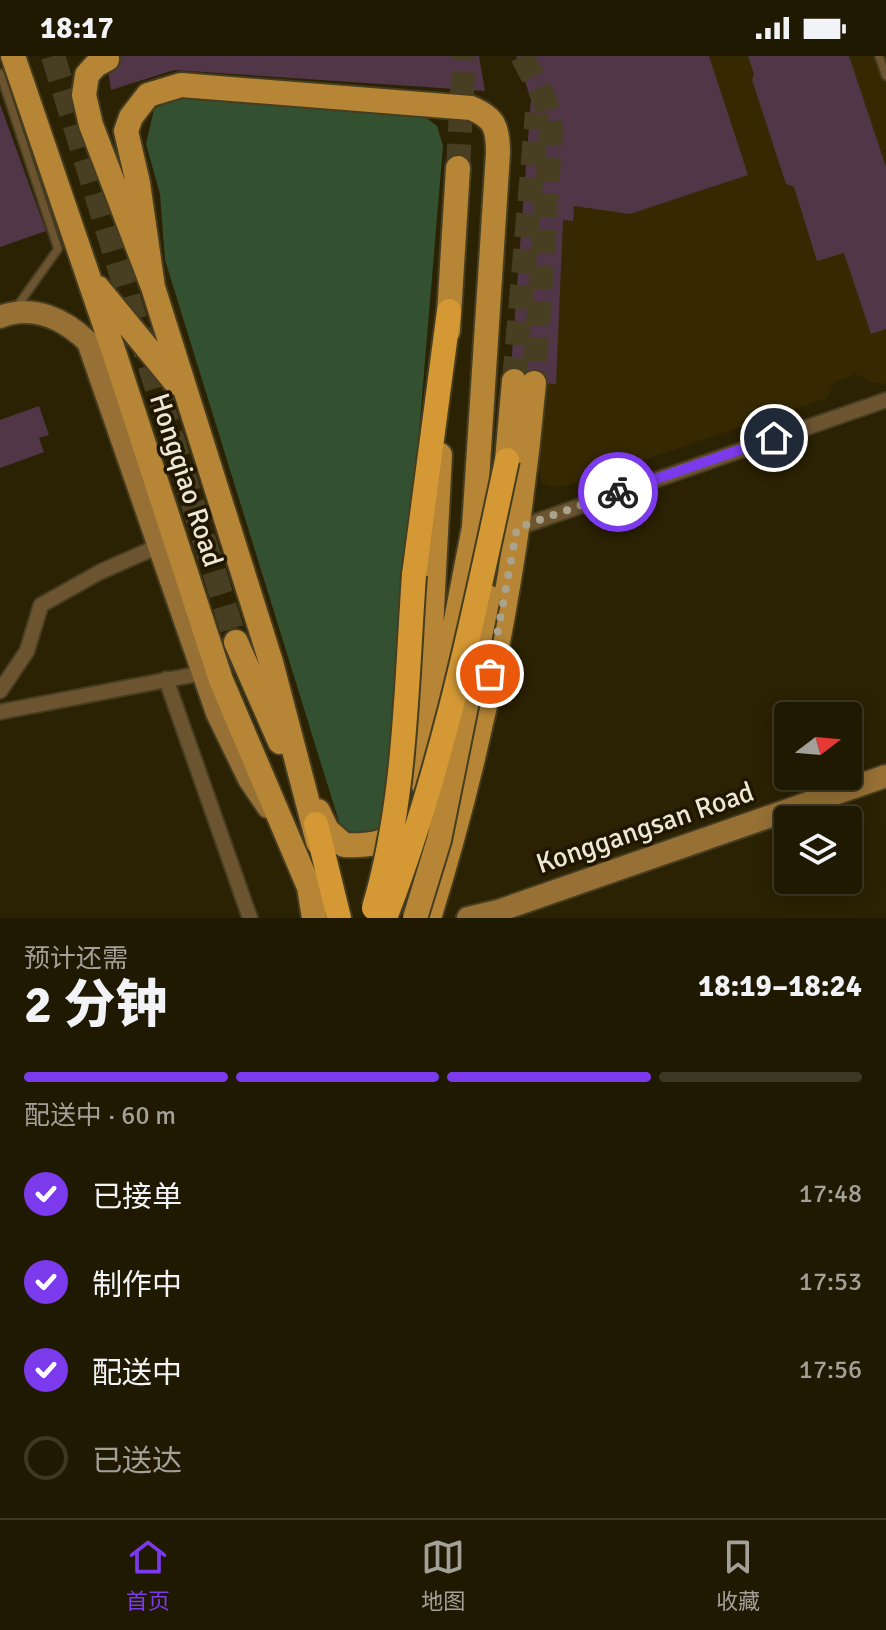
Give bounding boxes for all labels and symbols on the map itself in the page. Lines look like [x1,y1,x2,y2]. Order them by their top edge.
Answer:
street label: Hongqiao Road [142,389,230,571]
pin [740,404,808,472]
courier [578,452,658,532]
pin [456,640,524,708]
north arrow [774,702,862,790]
street label: Konggangsan Road [532,775,758,881]

